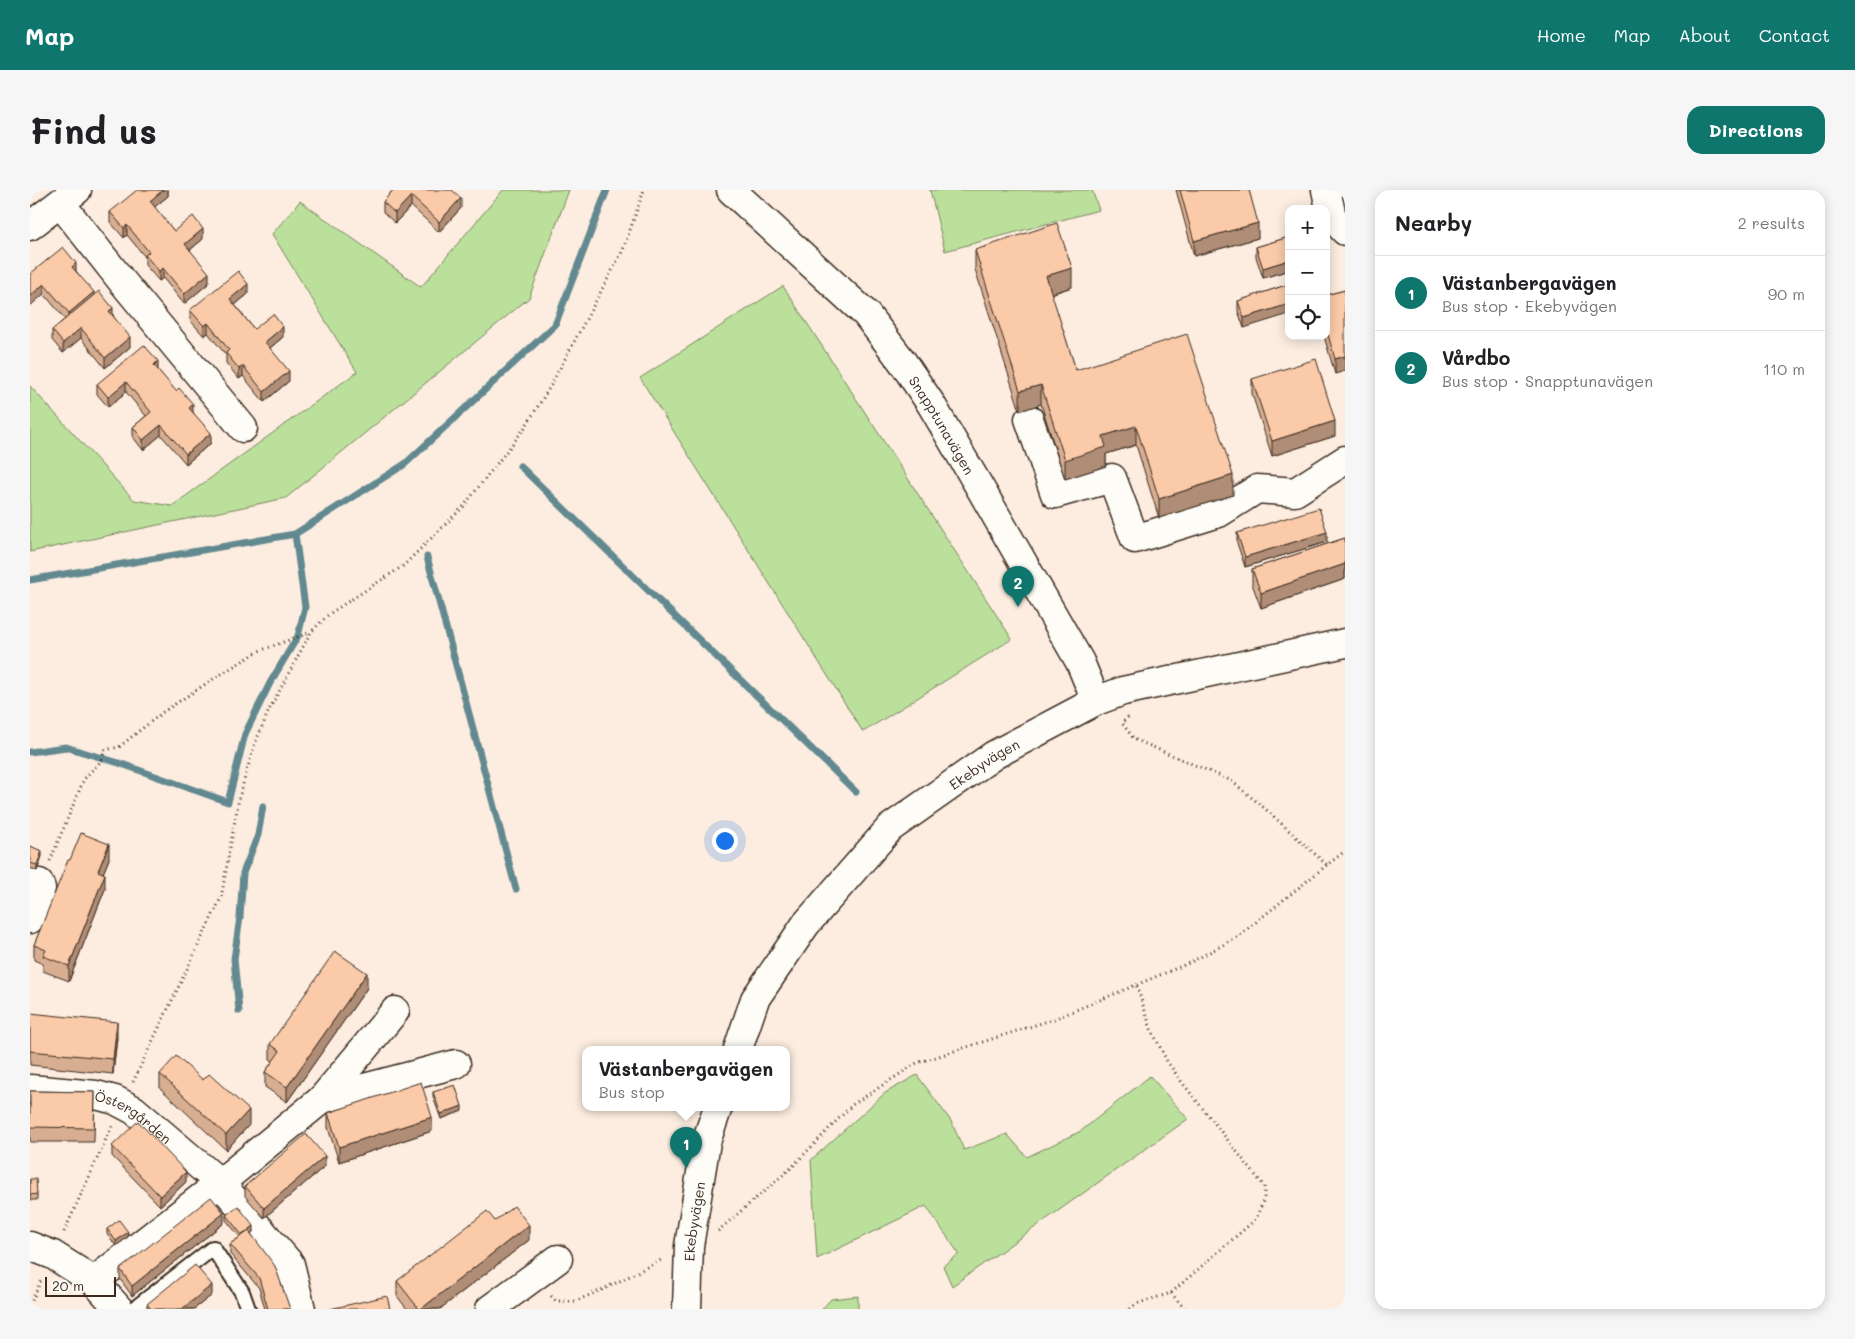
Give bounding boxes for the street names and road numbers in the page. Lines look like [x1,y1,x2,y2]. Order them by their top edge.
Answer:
street label: Snapptunavägen [905,372,979,478]
street label: Ekebyvägen [945,734,1022,793]
street label: Östergården [93,1086,176,1148]
street label: Ekebyvägen [679,1180,709,1262]

